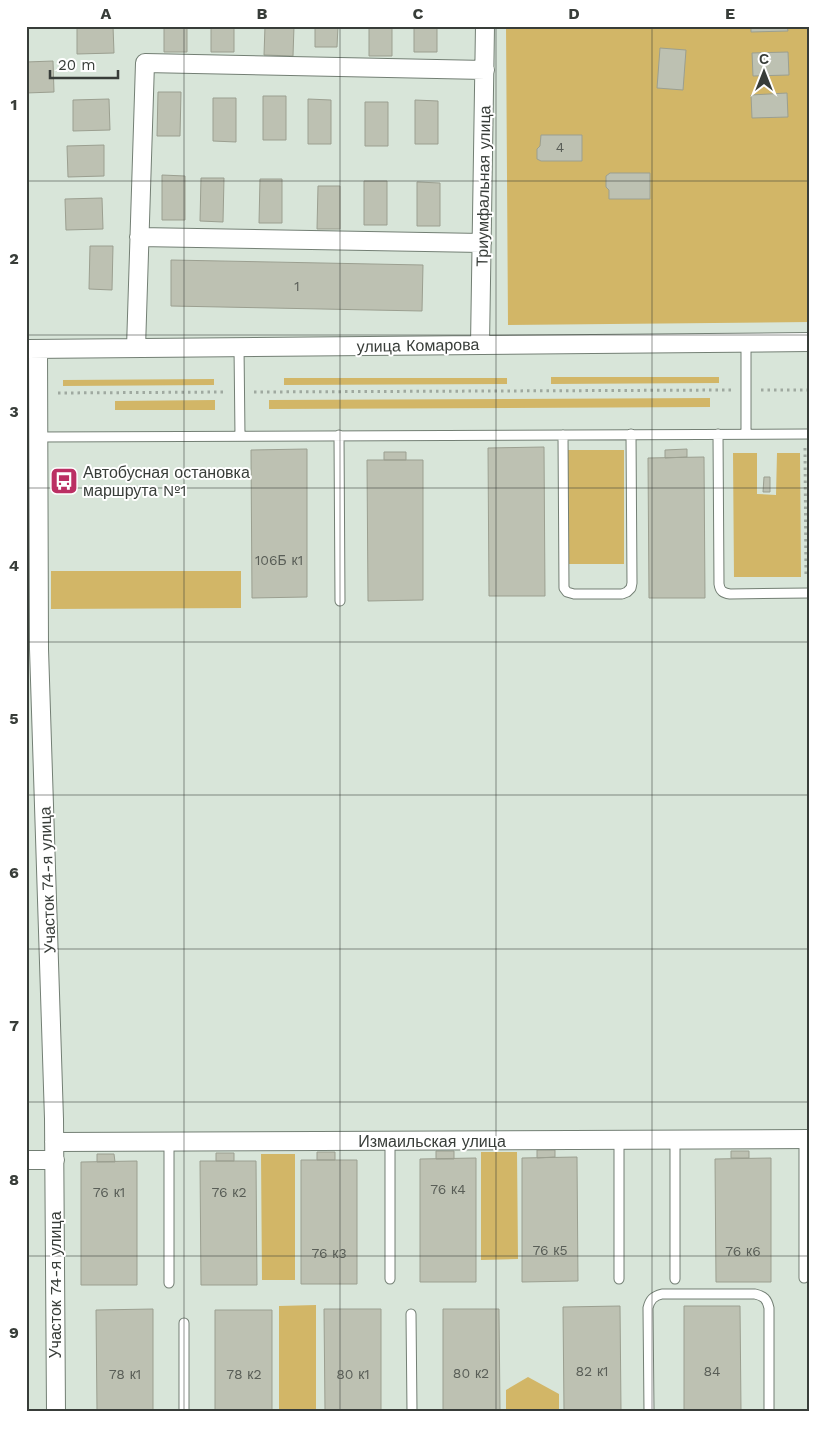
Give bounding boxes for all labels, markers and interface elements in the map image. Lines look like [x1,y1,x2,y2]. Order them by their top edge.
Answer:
text: A [101,4,112,23]
text: B [257,4,268,23]
text: C [413,4,424,23]
text: D [568,4,580,23]
text: E [725,4,735,23]
scale bar [50,48,118,80]
north arrow [738,48,788,98]
text: С [759,51,769,67]
text: 20 m [58,56,96,74]
text: 1 [11,95,17,114]
street label: Триумфальная улица [473,105,494,267]
house number: 4 [556,139,564,155]
text: 2 [9,249,19,268]
house number: 1 [294,278,300,294]
street label: улица Комарова [357,335,480,356]
text: 3 [9,402,19,421]
place label: Автобусная остановка маршрута №1 [83,463,250,500]
bus stop icon: Автобусная остановка маршрута №1 [49,466,79,496]
house number: 106Б к1 [255,552,303,568]
text: 4 [9,556,19,575]
text: 5 [9,709,19,728]
street label: Участок 74-я улица [35,806,60,954]
text: 6 [9,863,19,882]
text: 7 [9,1016,19,1035]
street label: Измаильская улица [358,1132,506,1151]
text: 8 [9,1170,19,1189]
house number: 76 к4 [430,1181,466,1197]
house number: 76 к1 [93,1184,125,1200]
house number: 76 к2 [211,1184,247,1200]
street label: Участок 74-я улица [46,1211,65,1359]
house number: 76 к5 [532,1242,568,1258]
house number: 76 к6 [725,1243,761,1259]
house number: 76 к3 [311,1245,347,1261]
text: 9 [9,1323,19,1342]
house number: 82 к1 [575,1363,609,1379]
house number: 84 [703,1363,721,1379]
house number: 80 к2 [453,1365,489,1381]
house number: 78 к1 [109,1366,141,1382]
house number: 78 к2 [226,1366,262,1382]
house number: 80 к1 [336,1366,370,1382]

